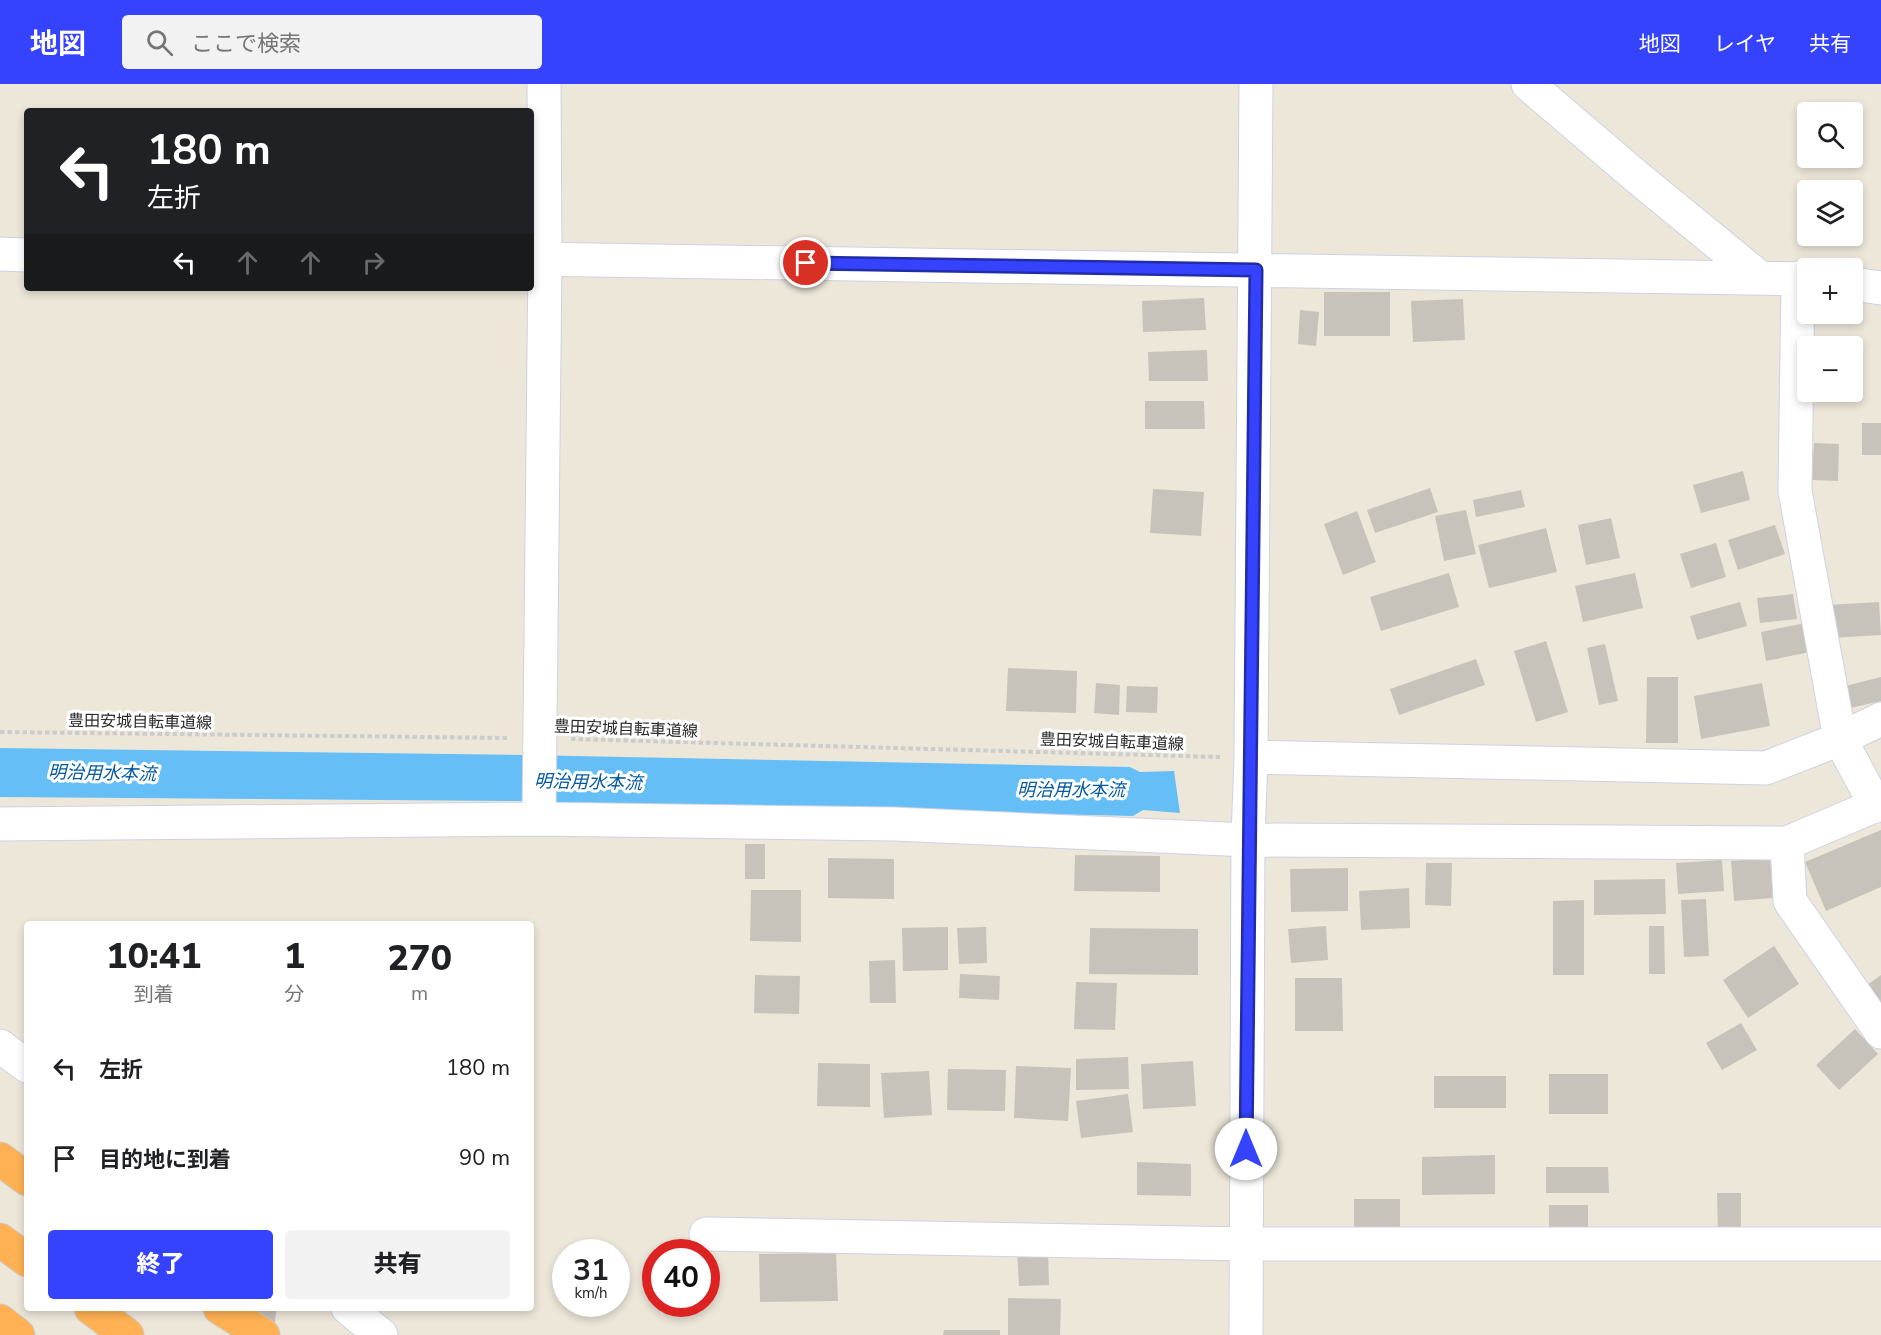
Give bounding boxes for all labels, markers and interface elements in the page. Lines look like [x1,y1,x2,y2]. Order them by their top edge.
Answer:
search box [122,15,542,69]
text: 地図 [30,25,86,63]
icon: search [143,26,176,59]
text: ここで検索 [191,29,301,59]
text: 地図 [1639,30,1681,58]
text: レイヤ [1714,30,1776,58]
text: 共有 [1809,30,1851,58]
map controls [1797,102,1863,402]
button: search [1797,102,1863,168]
text: 180 m [147,122,271,179]
icon: left [48,132,126,210]
text: 左折 [147,180,201,217]
button: layers [1797,180,1863,246]
pin [780,237,831,288]
icon: left [168,246,201,279]
icon: ahead [231,246,264,279]
icon: ahead [294,246,327,279]
icon: right [357,246,390,279]
icon: arrive [789,246,822,279]
button: + [1797,258,1863,324]
button: − [1797,336,1863,402]
street label: 豊田安城自転車道線 [68,710,212,734]
street label: 豊田安城自転車道線 [554,715,698,743]
street label: 豊田安城自転車道線 [1040,728,1184,756]
water label: 明治用水本流 [48,760,159,786]
water label: 明治用水本流 [534,769,645,795]
water label: 明治用水本流 [1017,778,1128,802]
text: 10:41 [106,932,202,981]
text: 1 [284,932,305,981]
text: 270 [387,934,452,983]
text: m [411,980,428,1007]
text: 到着 [134,981,174,1008]
text: 分 [284,981,304,1008]
icon: left [48,1052,81,1085]
text: 180 m [446,1053,510,1083]
text: 左折 [99,1055,143,1085]
position arrow [1214,1117,1278,1181]
icon: arrive [48,1142,81,1175]
text: 90 m [459,1143,510,1173]
text: 目的地に到着 [99,1145,231,1175]
button: 終了 [48,1230,273,1299]
button: 共有 [285,1230,510,1299]
speed limit sign: 40 [642,1239,720,1317]
text: 31 [573,1250,609,1291]
text: km/h [574,1283,608,1303]

